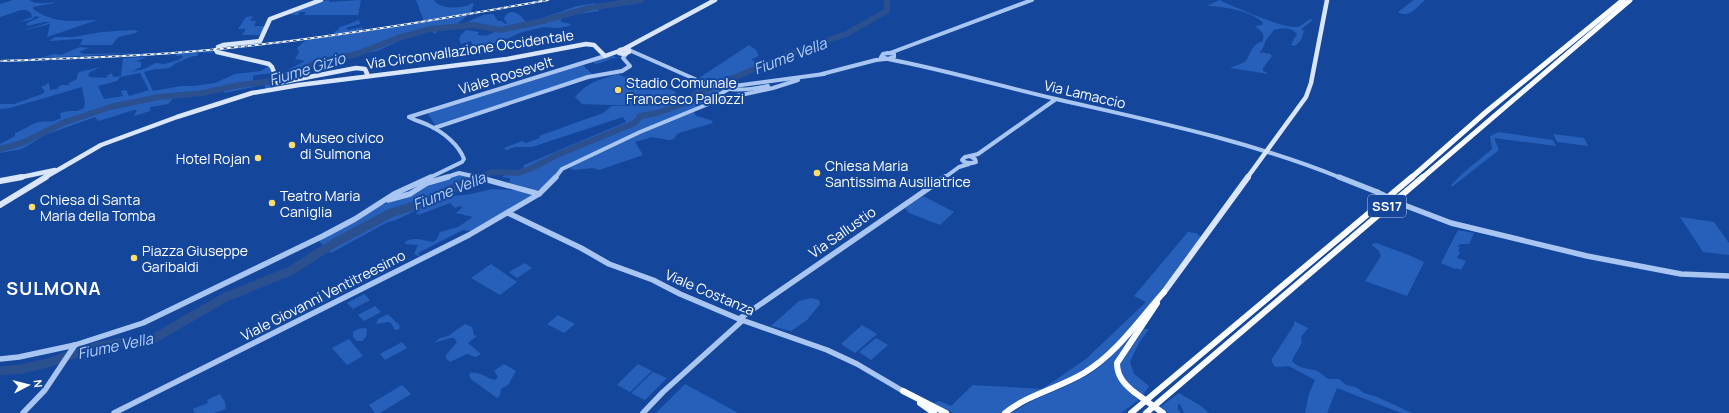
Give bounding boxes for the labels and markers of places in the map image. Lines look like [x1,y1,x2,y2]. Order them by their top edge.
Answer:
place label: Stadio Comunale Francesco Pallozzi [626,73,744,108]
marker: Stadio Comunale Francesco Pallozzi [613,85,623,95]
place label: Museo civico di Sulmona [300,128,384,163]
marker: Museo civico di Sulmona [287,140,297,150]
place label: Hotel Rojan [176,149,250,168]
marker: Hotel Rojan [253,153,263,163]
place label: Chiesa Maria Santissima Ausiliatrice [825,156,971,191]
marker: Chiesa Maria Santissima Ausiliatrice [812,168,822,178]
place label: Teatro Maria Caniglia [280,186,360,221]
place label: Chiesa di Santa Maria della Tomba [40,190,155,225]
marker: Teatro Maria Caniglia [267,198,277,208]
marker: Chiesa di Santa Maria della Tomba [27,202,37,212]
place label: Piazza Giuseppe Garibaldi [142,241,248,276]
marker: Piazza Giuseppe Garibaldi [129,253,139,263]

